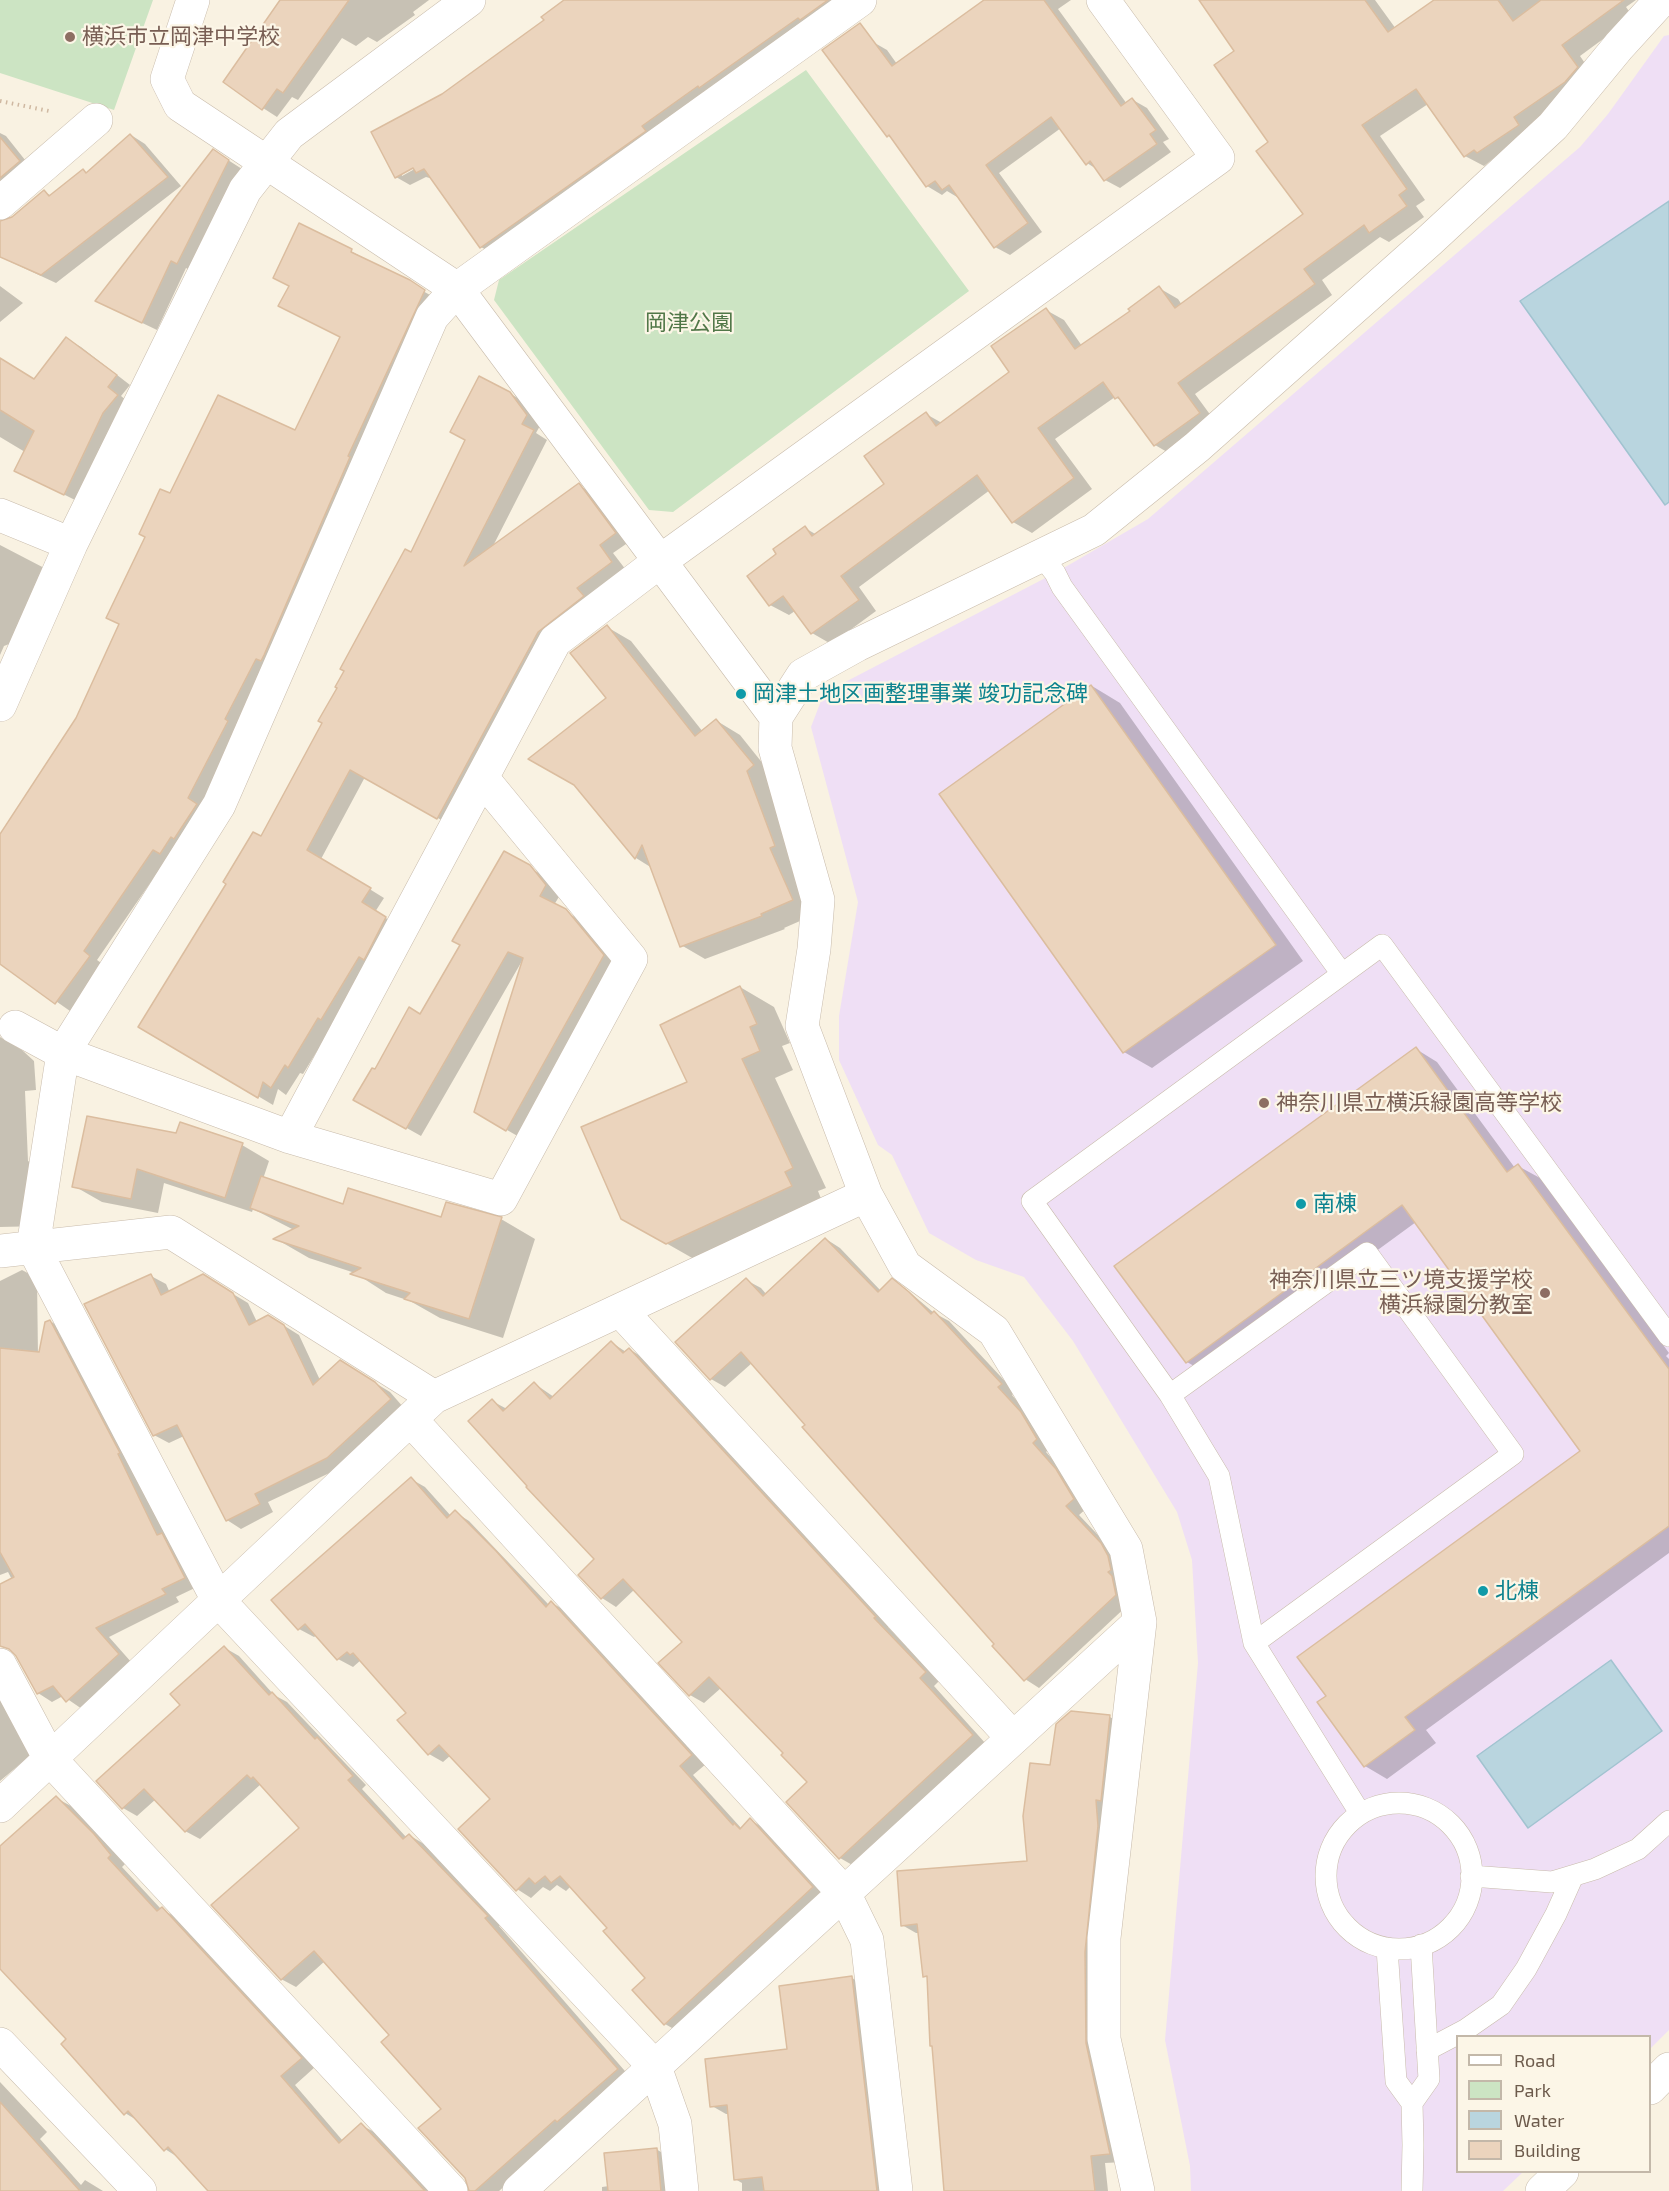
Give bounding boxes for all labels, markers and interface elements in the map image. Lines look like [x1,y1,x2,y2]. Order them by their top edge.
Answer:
place label: 横浜市立岡津中学校 [82,24,280,50]
marker: 横浜市立岡津中学校 [63,30,77,44]
park label: 岡津公園 [645,310,733,336]
place label: 岡津土地区画整理事業 竣功記念碑 [753,681,1088,707]
marker: 岡津土地区画整理事業 竣功記念碑 [734,687,748,701]
place label: 神奈川県立横浜緑園高等学校 [1276,1090,1562,1116]
marker: 神奈川県立横浜緑園高等学校 [1257,1096,1271,1110]
place label: 南棟 [1313,1191,1357,1217]
marker: 南棟 [1294,1197,1308,1211]
place label: 神奈川県立三ツ境支援学校 横浜緑園分教室 [1269,1267,1533,1318]
marker: 神奈川県立三ツ境支援学校 横浜緑園分教室 [1538,1286,1552,1300]
place label: 北棟 [1495,1578,1539,1604]
marker: 北棟 [1476,1584,1490,1598]
legend [1456,2035,1651,2173]
text: Road [1514,2049,1555,2071]
text: Park [1514,2079,1551,2101]
text: Water [1514,2109,1564,2131]
text: Building [1514,2139,1581,2161]

